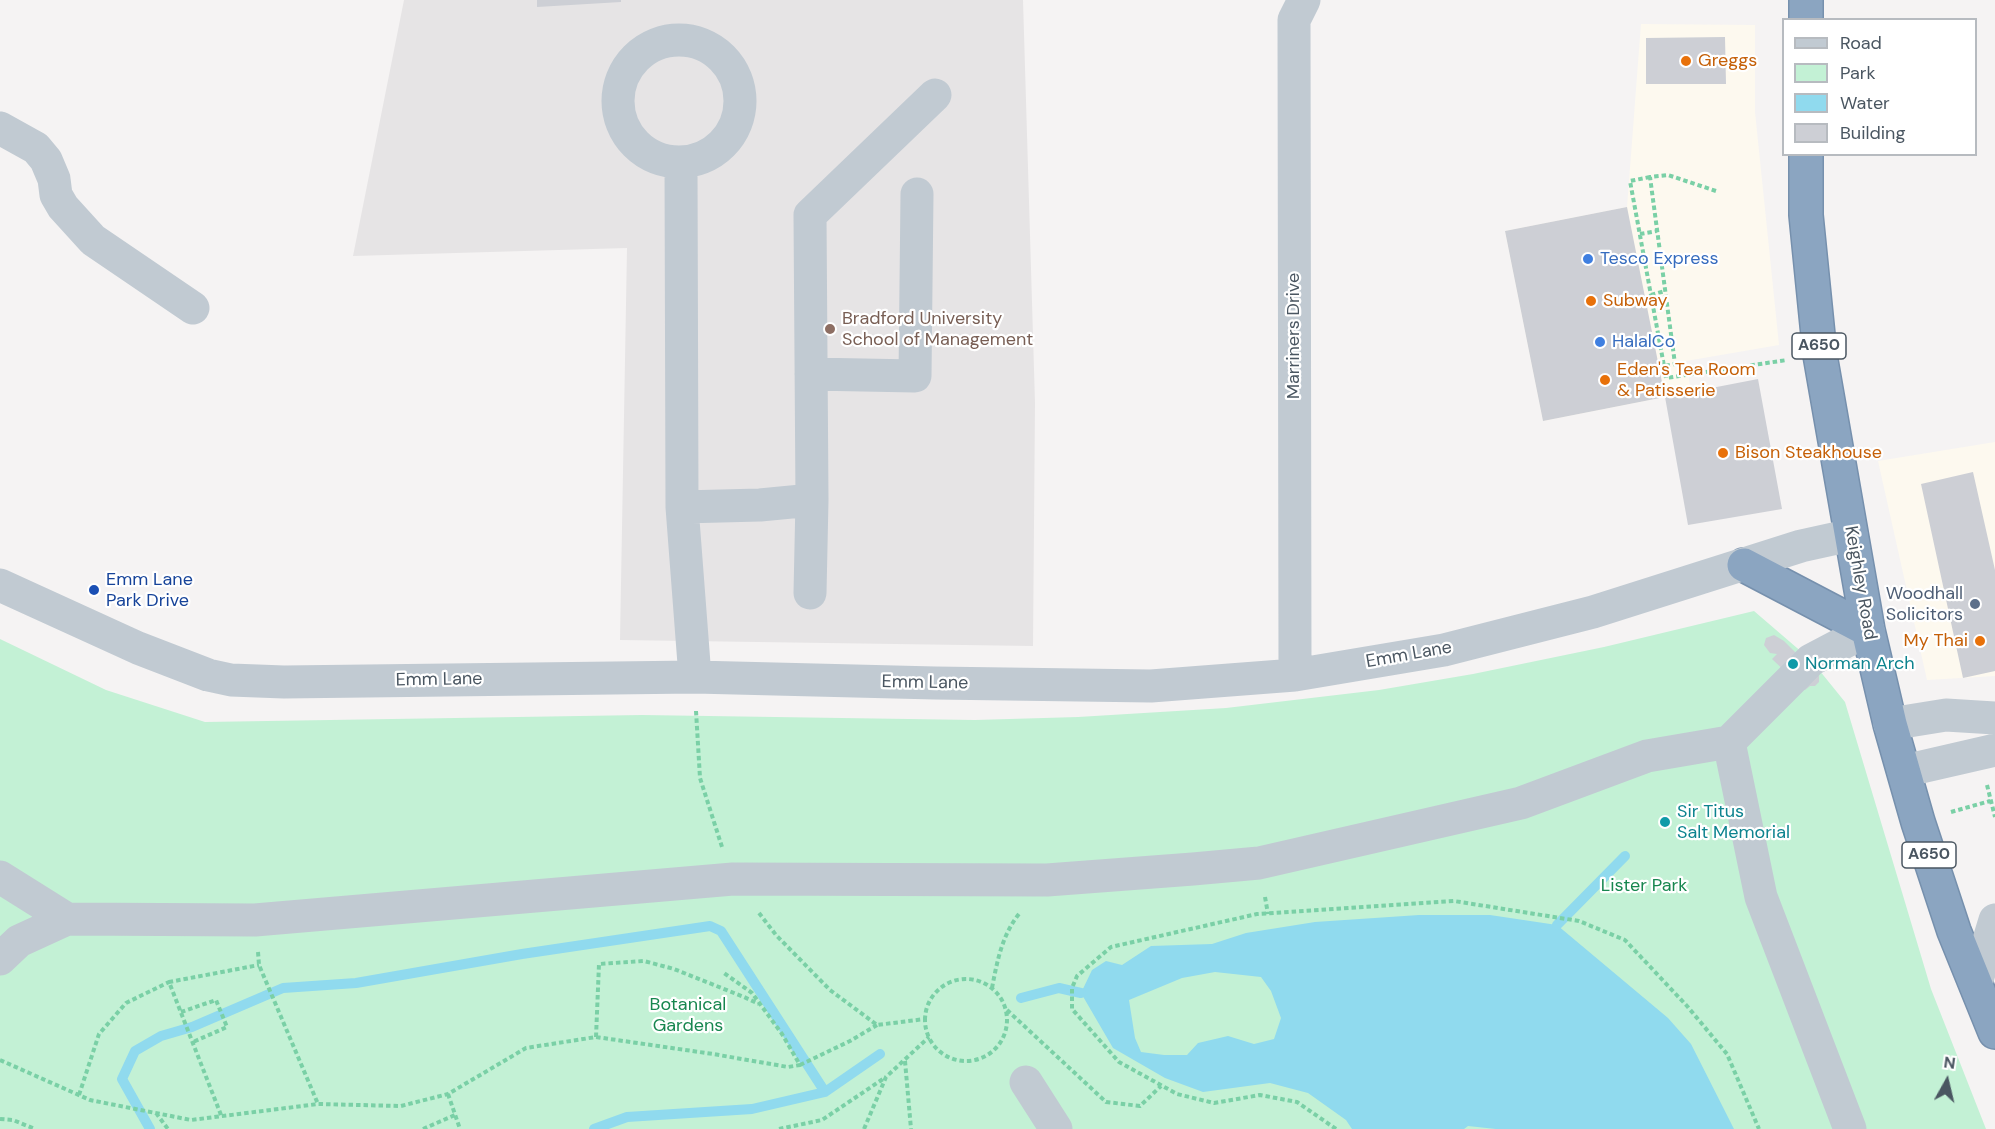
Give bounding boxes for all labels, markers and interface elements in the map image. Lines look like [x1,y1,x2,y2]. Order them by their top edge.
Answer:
legend [1782,18,1977,156]
text: Road [1840,31,1882,55]
place label: Greggs [1698,50,1757,72]
marker: Greggs [1679,54,1693,68]
text: Park [1840,61,1876,85]
text: Water [1840,91,1890,115]
text: Building [1840,121,1905,145]
place label: Tesco Express [1600,248,1718,270]
marker: Tesco Express [1581,252,1595,266]
street label: Marriners Drive [1283,273,1305,399]
place label: Subway [1603,290,1668,312]
marker: Subway [1584,294,1598,308]
place label: Bradford University School of Management [842,308,1033,350]
marker: Bradford University School of Management [823,322,837,336]
place label: HalalCo [1612,331,1675,353]
road number: A650 [1792,333,1846,359]
marker: HalalCo [1593,335,1607,349]
place label: Eden's Tea Room & Patisserie [1617,359,1756,401]
marker: Eden's Tea Room & Patisserie [1598,373,1612,387]
place label: Bison Steakhouse [1735,442,1882,464]
marker: Bison Steakhouse [1716,446,1730,460]
street label: Keighley Road [1839,524,1881,642]
place label: Emm Lane Park Drive [106,569,193,612]
marker: Emm Lane Park Drive [87,583,101,597]
place label: Woodhall Solicitors [1886,583,1963,626]
marker: Woodhall Solicitors [1968,597,1982,611]
place label: My Thai [1904,630,1968,652]
marker: My Thai [1973,634,1987,648]
street label: Emm Lane [1364,637,1454,673]
place label: Norman Arch [1805,653,1915,675]
marker: Norman Arch [1786,657,1800,671]
street label: Emm Lane [395,668,483,692]
street label: Emm Lane [881,671,969,695]
place label: Sir Titus Salt Memorial [1677,801,1790,844]
marker: Sir Titus Salt Memorial [1658,815,1672,829]
road number: A650 [1902,842,1956,868]
park label: Lister Park [1601,875,1687,897]
park label: Botanical Gardens [650,994,726,1036]
north arrow [1917,1051,1977,1111]
text: N [1942,1051,1957,1074]

